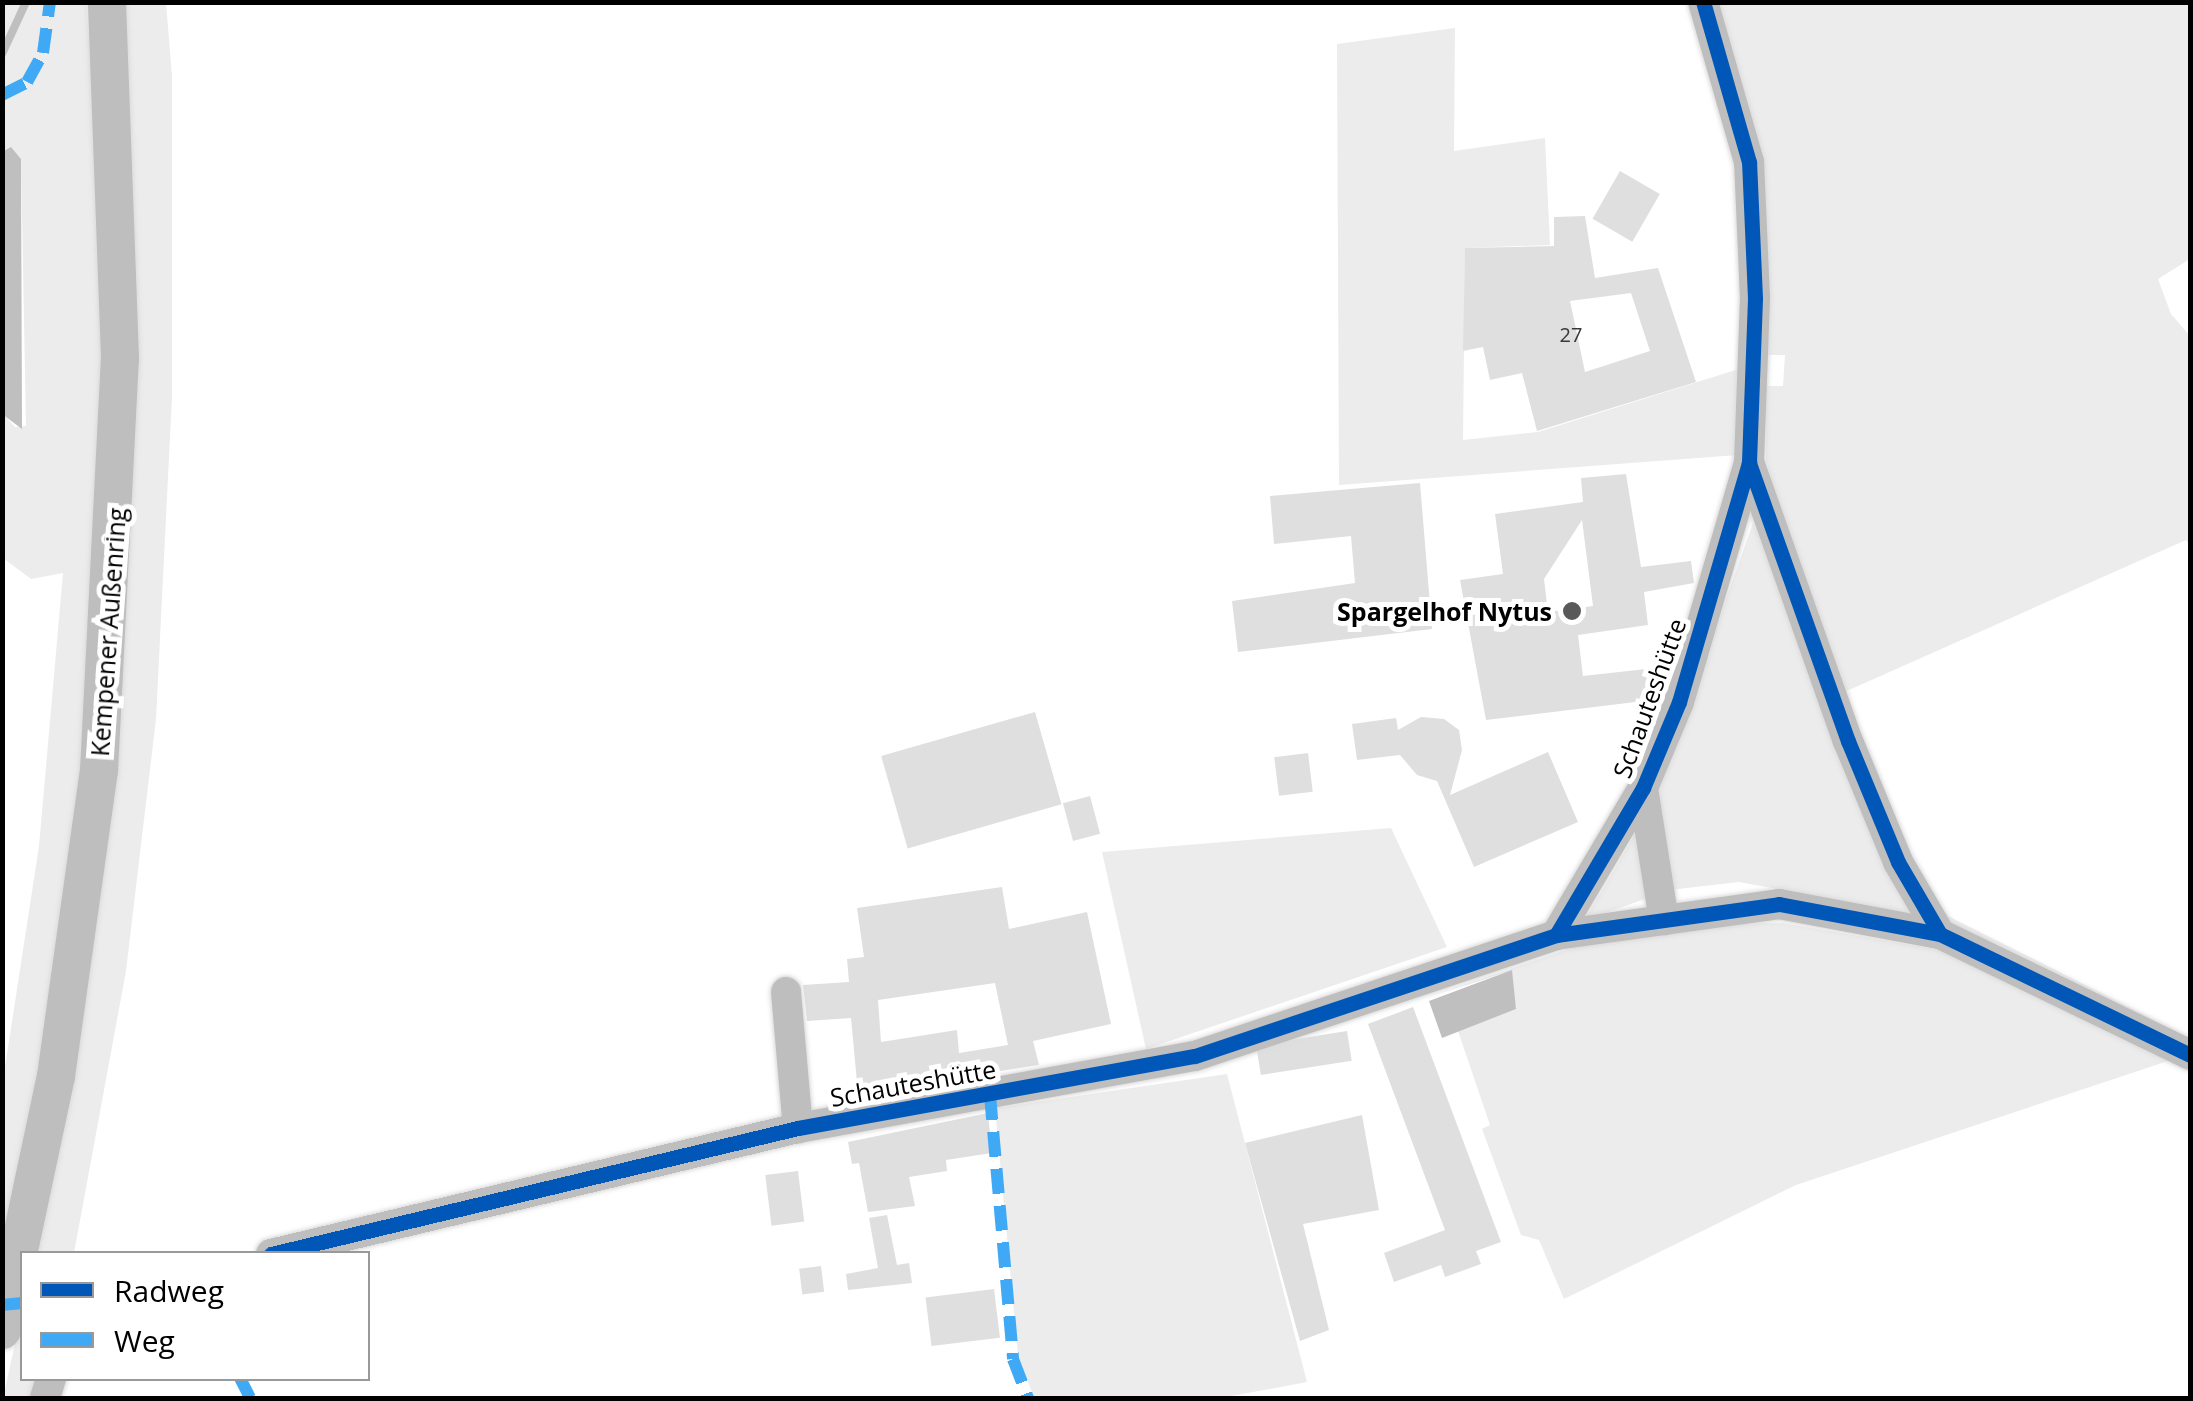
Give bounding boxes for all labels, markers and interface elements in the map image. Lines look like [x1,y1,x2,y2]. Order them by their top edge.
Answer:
house number: 27 [1560,322,1582,346]
street label: Kempener Außenring [84,507,132,757]
place label: Spargelhof Nytus [1337,596,1552,626]
marker: Spargelhof Nytus [1561,600,1583,622]
street label: Schauteshütte [1606,614,1692,782]
street label: Schauteshütte [828,1054,998,1112]
legend [20,1251,370,1381]
text: Radweg [114,1270,224,1311]
text: Weg [114,1320,175,1361]

